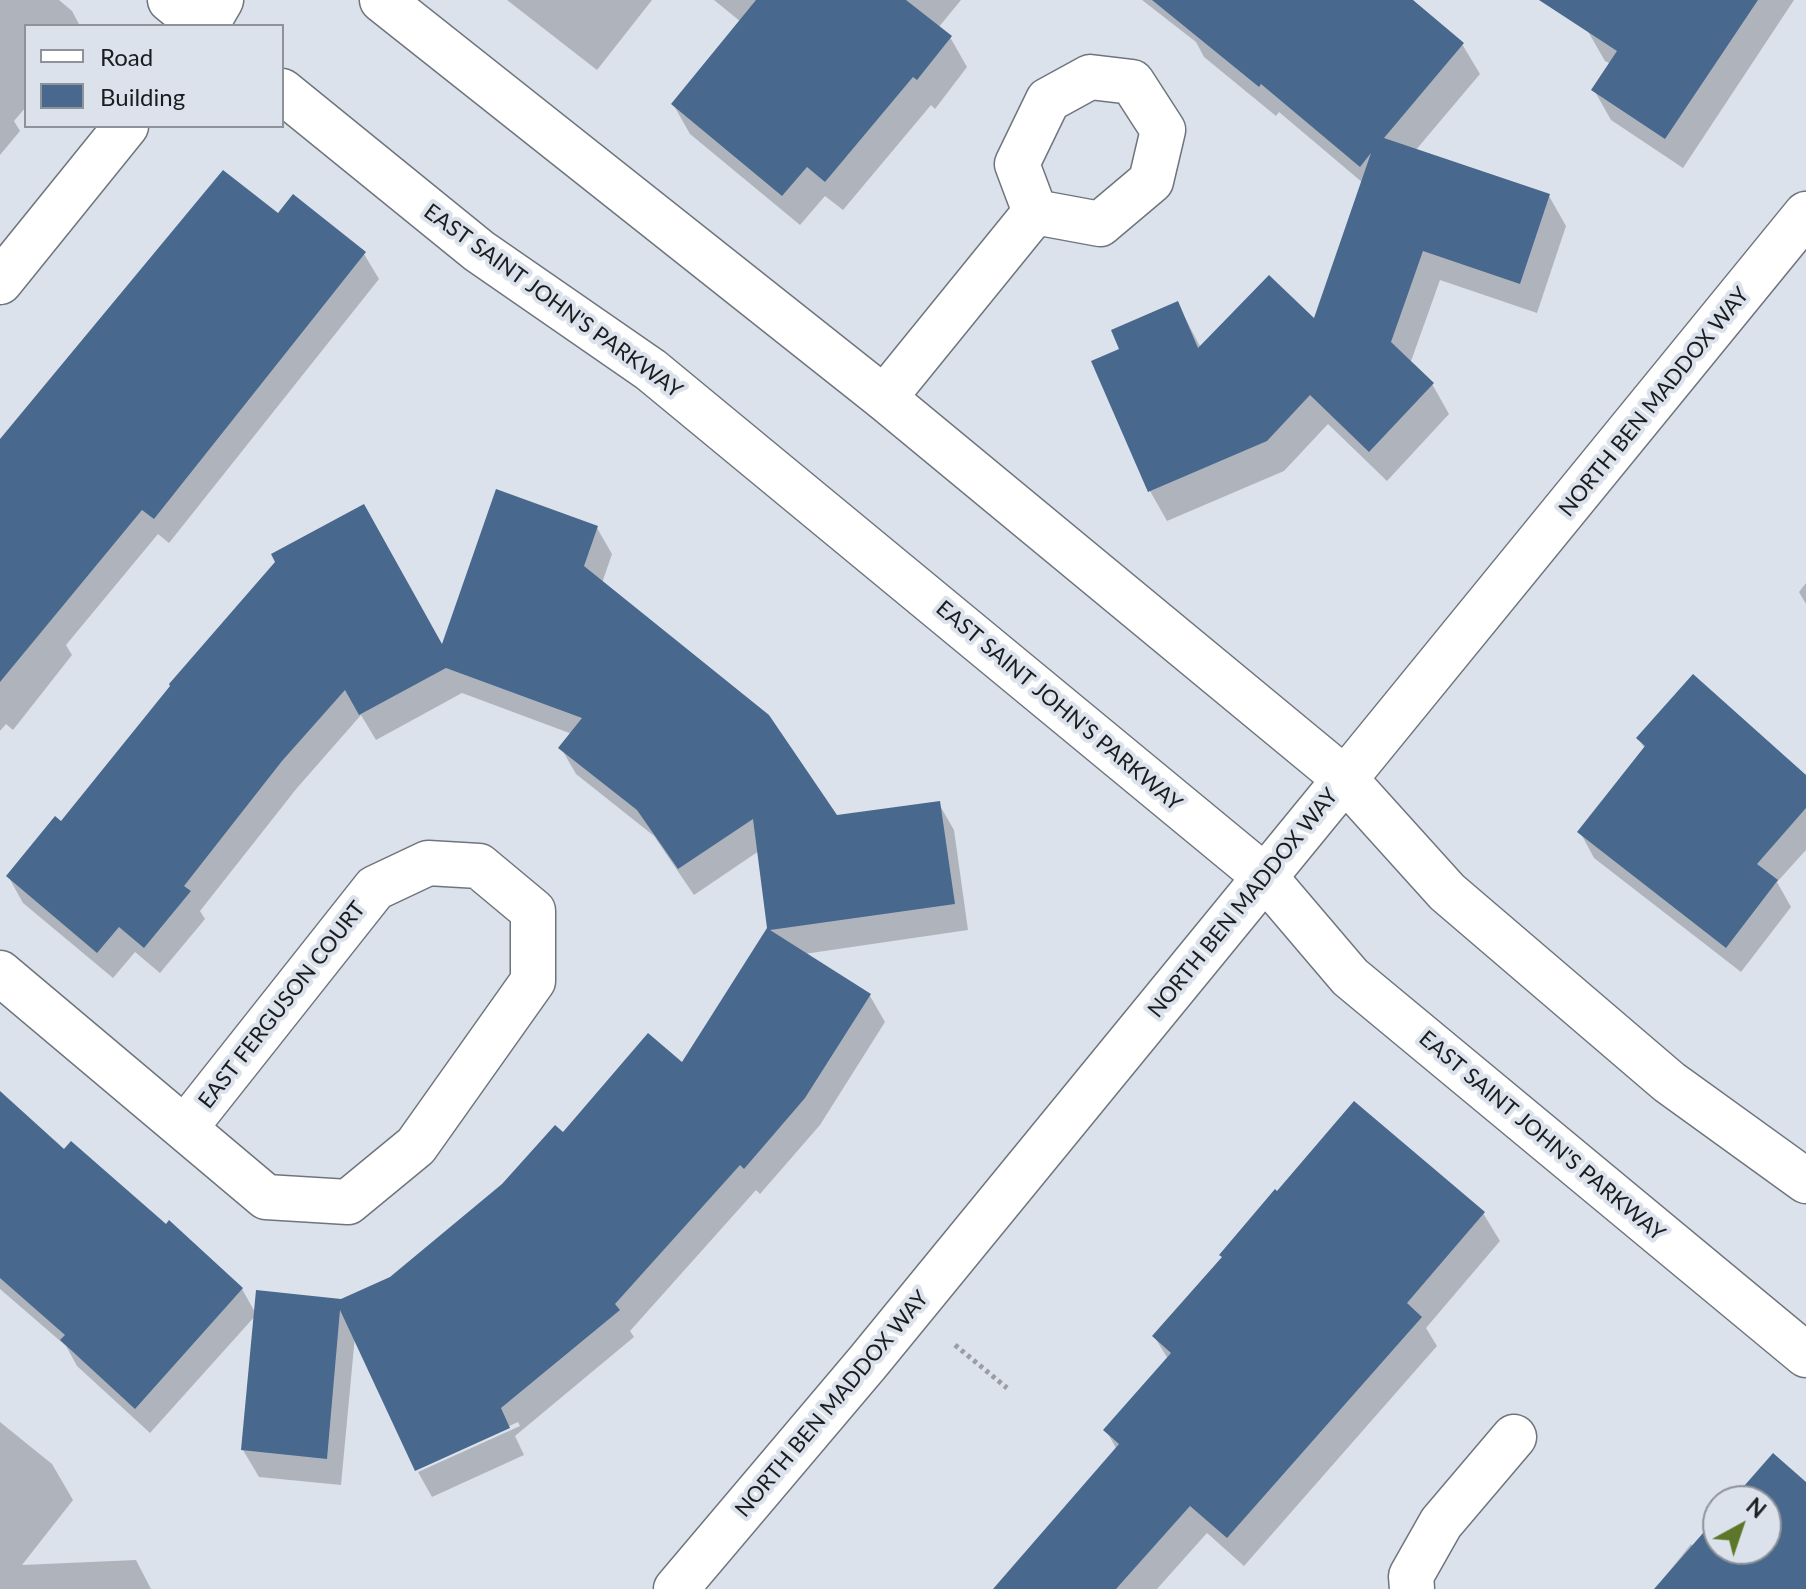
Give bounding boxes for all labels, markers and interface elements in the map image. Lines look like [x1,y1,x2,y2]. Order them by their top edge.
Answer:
legend [24,24,284,128]
text: Road [100,42,153,71]
text: Building [100,82,185,111]
street label: EAST SAINT JOHN'S PARKWAY [419,198,687,404]
street label: NORTH BEN MADDOX WAY [1553,282,1755,522]
street label: EAST SAINT JOHN'S PARKWAY [931,595,1187,817]
street label: NORTH BEN MADDOX WAY [1142,783,1344,1023]
street label: EAST FERGUSON COURT [193,896,371,1114]
street label: EAST SAINT JOHN'S PARKWAY [1414,1025,1670,1247]
street label: NORTH BEN MADDOX WAY [730,1286,934,1522]
north arrow [1702,1485,1782,1565]
text: N [1741,1492,1772,1524]

